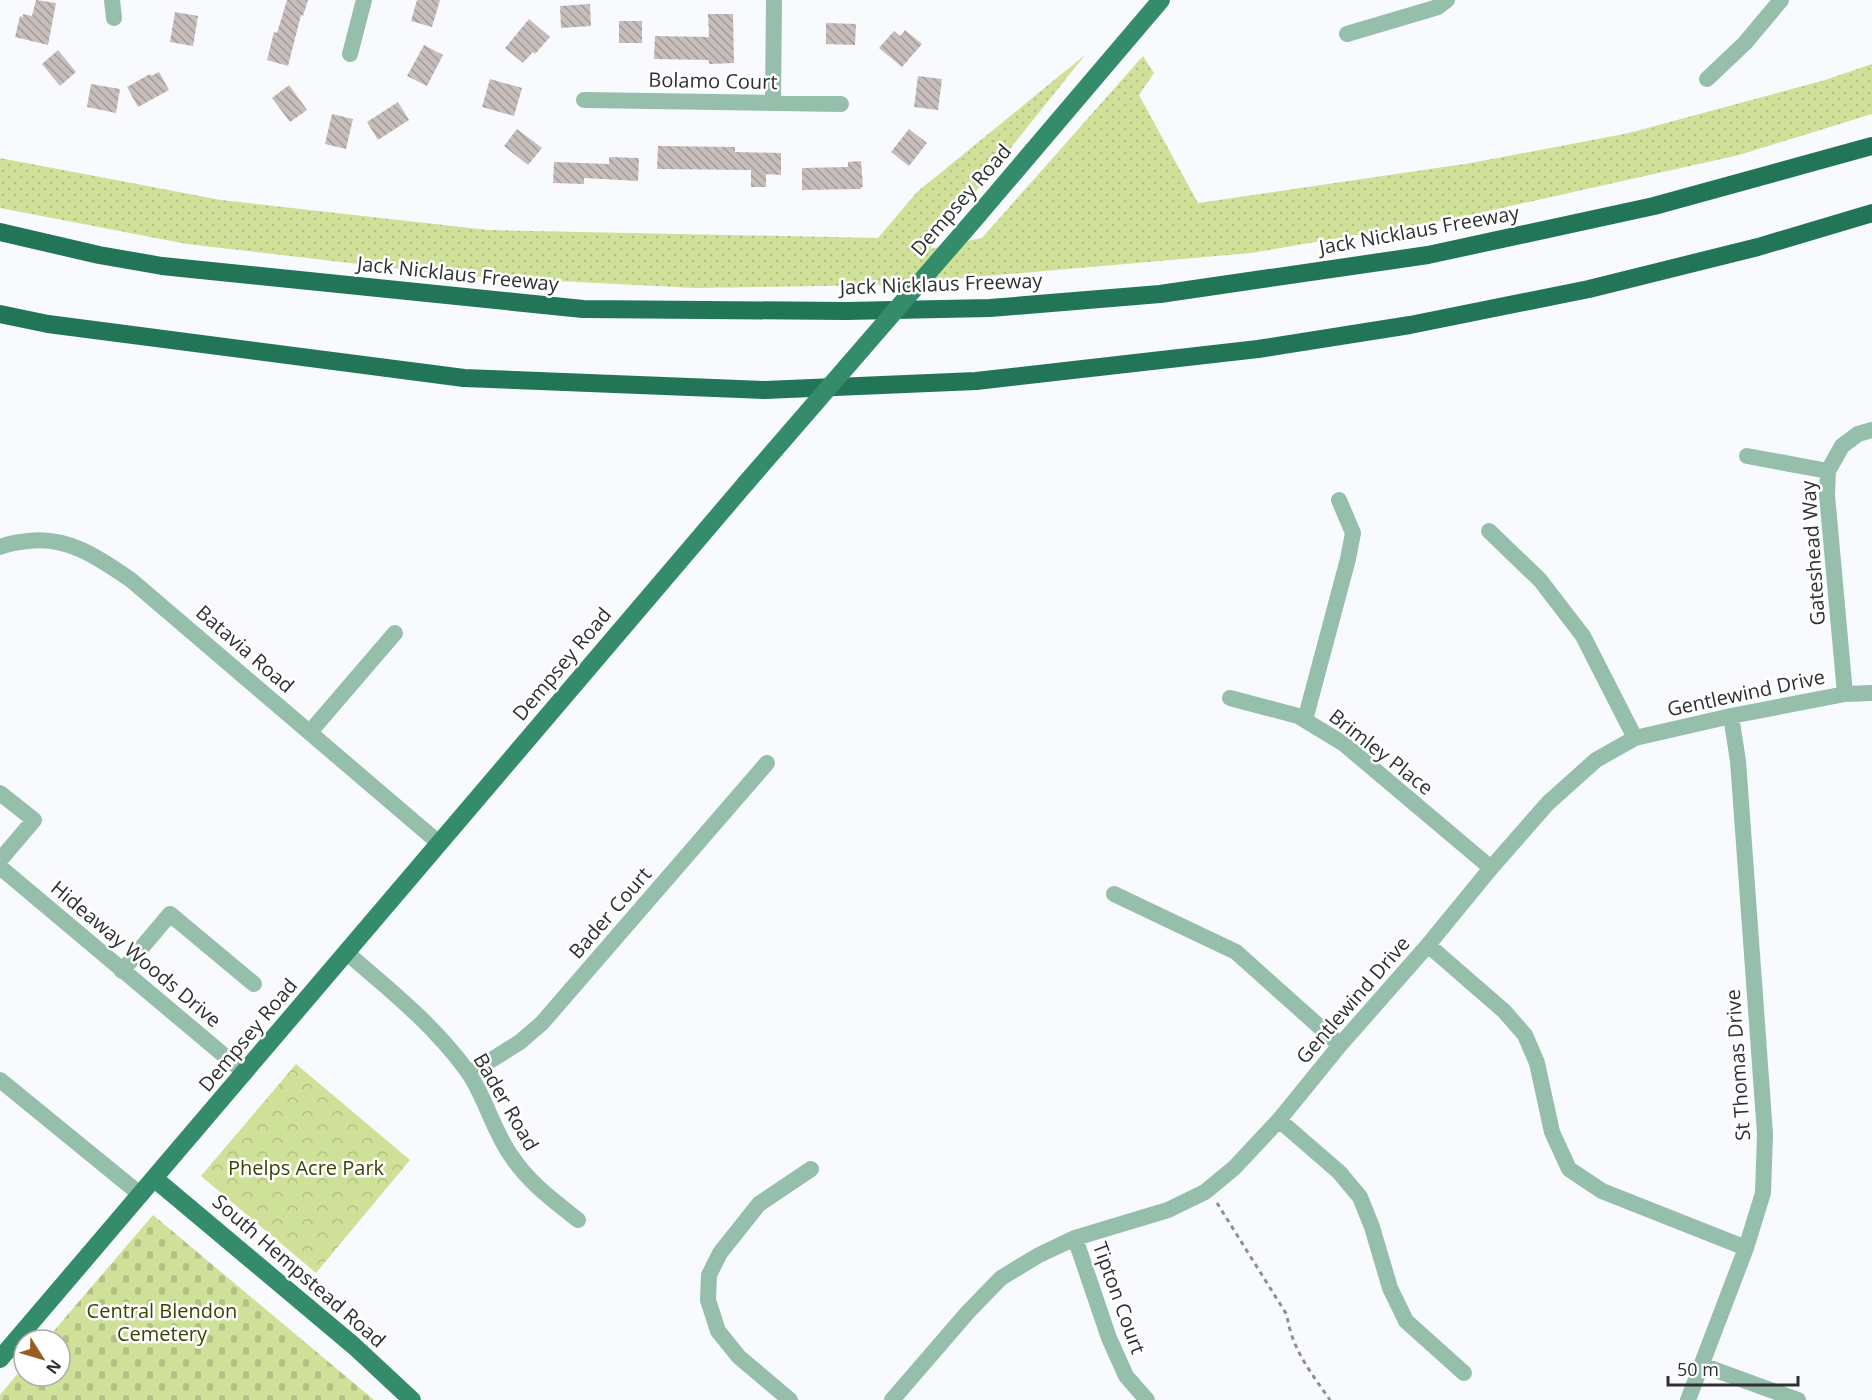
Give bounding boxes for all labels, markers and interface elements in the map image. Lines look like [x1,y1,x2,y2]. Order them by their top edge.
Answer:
street label: Bolamo Court [648,66,778,95]
street label: Dempsey Road [904,138,1017,261]
street label: Jack Nicklaus Freeway [1315,198,1522,261]
street label: Jack Nicklaus Freeway [354,249,561,298]
street label: Jack Nicklaus Freeway [837,266,1044,301]
street label: Gateshead Way [1794,479,1831,626]
street label: Batavia Road [191,599,300,699]
street label: Dempsey Road [506,601,617,726]
street label: Gentlewind Drive [1665,663,1827,722]
street label: Brimley Place [1324,702,1439,801]
street label: Bader Court [562,861,657,964]
street label: Hideaway Woods Drive [45,874,227,1033]
street label: Gentlewind Drive [1290,930,1416,1069]
street label: Dempsey Road [192,972,303,1097]
street label: St Thomas Drive [1719,988,1756,1142]
street label: Bader Road [468,1048,545,1156]
park label: Phelps Acre Park [228,1154,385,1181]
street label: South Hempstead Road [207,1188,391,1353]
street label: Tipton Court [1087,1238,1152,1357]
park label: Central Blendon Cemetery [87,1297,237,1347]
north arrow [12,1328,72,1388]
scale bar [1668,1349,1798,1387]
text: N [41,1355,67,1379]
text: 50 m [1677,1357,1719,1381]

